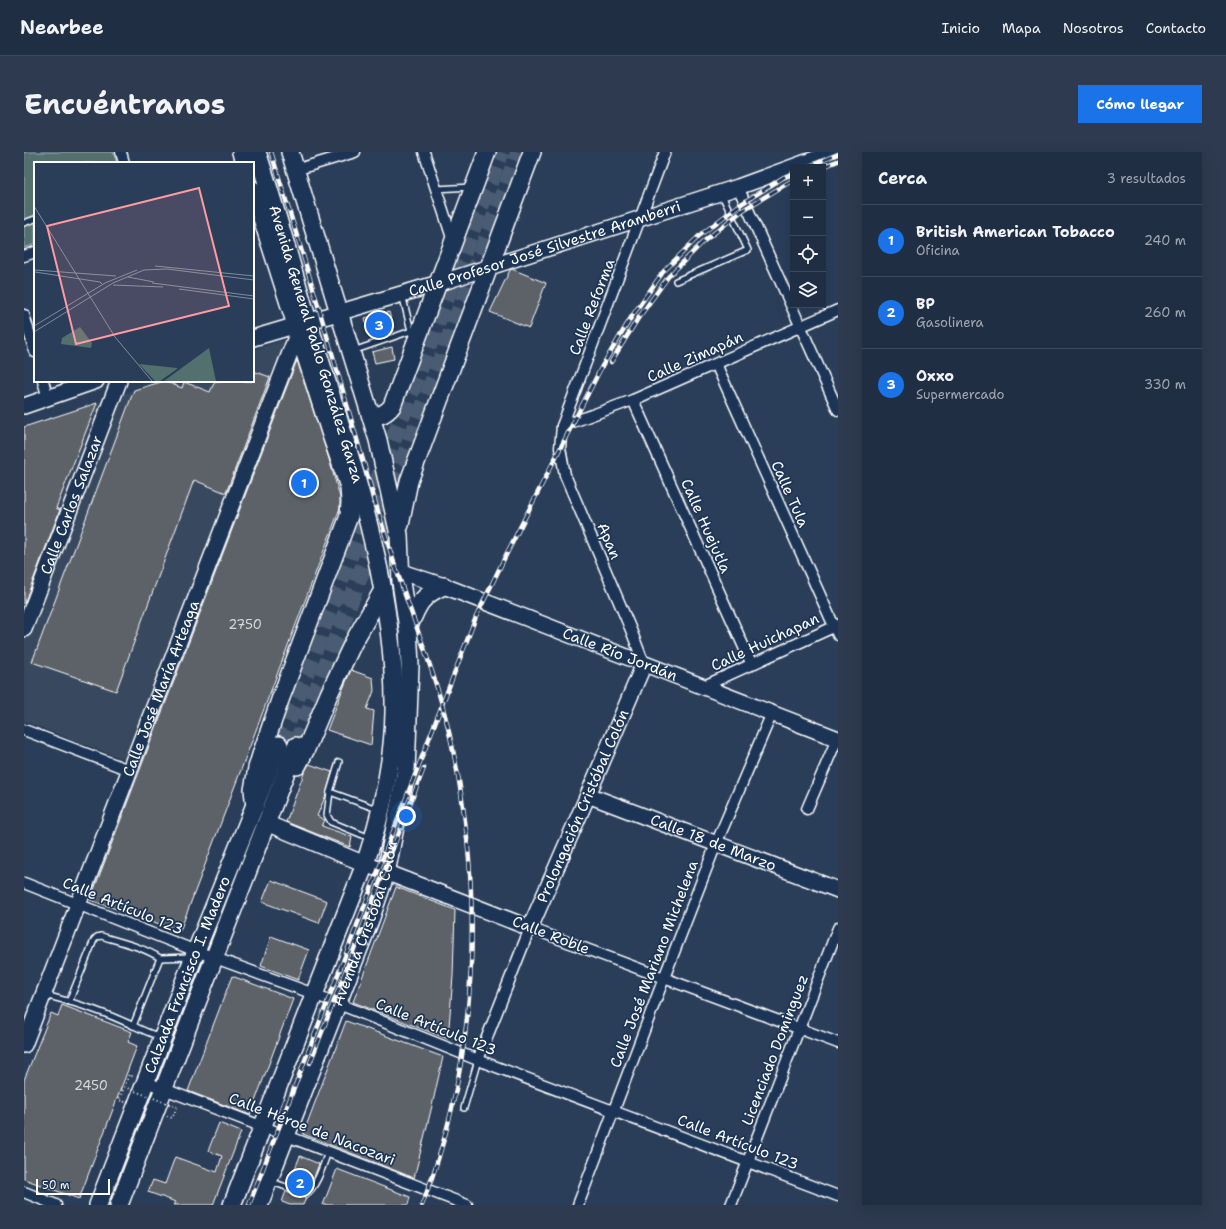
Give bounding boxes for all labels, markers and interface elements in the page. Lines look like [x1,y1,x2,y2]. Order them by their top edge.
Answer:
text: Nearbee [20,15,104,40]
text: Inicio [942,19,980,37]
text: Mapa [1002,19,1041,37]
text: Nosotros [1063,19,1124,37]
text: Contacto [1146,19,1206,37]
text: Encuéntranos [24,85,226,123]
button: Cómo llegar [1078,85,1202,123]
inset map [34,162,254,382]
map controls [790,164,826,308]
button: + [790,164,826,200]
text: Cerca [878,167,927,189]
text: 3 resultados [1107,170,1186,187]
street label: Calle Profesor José Silvestre Aramberri [406,196,683,301]
button: − [790,200,826,236]
street label: Avenida General Pablo González Garza [264,203,368,486]
text: British American Tobacco [916,222,1115,242]
text: 1 [888,232,894,249]
text: 240 m [1144,232,1186,249]
button: locate [790,236,826,272]
text: Oficina [916,242,960,259]
street label: Calle Reforma [564,255,620,358]
button: layers [790,272,826,308]
text: BP [916,294,935,314]
text: 2 [886,304,896,321]
text: 260 m [1144,304,1186,321]
pin: 3 [366,310,392,340]
text: Gasolinera [916,314,984,331]
street label: Calle Zimapán [644,327,746,387]
text: Oxxo [916,366,954,386]
text: 3 [886,376,896,393]
text: 330 m [1144,376,1186,393]
text: Supermercado [916,386,1004,403]
street label: Calle Carlos Salazar [36,432,107,577]
street label: Calle Tula [766,458,814,531]
pin: 1 [291,468,317,498]
street label: Calle Huejutla [676,476,736,577]
street label: Apan [592,520,626,562]
street label: Calle José María Arteaga [118,597,204,780]
street label: Calle Huichapan [708,608,822,676]
house number: 2750 [228,616,262,633]
street label: Calle Río Jordán [560,623,680,686]
street label: Prolongación Cristóbal Colón [532,706,633,906]
your location [396,806,416,826]
street label: Calle 18 de Marzo [647,810,779,876]
street label: Avenida Cristóbal Colón [327,839,402,1009]
street label: Calle José Mariano Michelena [605,857,703,1070]
street label: Calle Artículo 123 [60,873,186,939]
street label: Calzada Francisco I. Madero [140,873,235,1076]
street label: Calle Roble [509,911,593,959]
street label: Licenciado Dominguez [737,972,813,1128]
street label: Calle Artículo 123 [373,994,499,1060]
house number: 2450 [74,1077,108,1094]
street label: Calle Héroe de Nacozari [226,1088,398,1170]
street label: Calle Artículo 123 [674,1110,802,1174]
pin: 2 [287,1168,313,1198]
scale bar [36,1177,110,1196]
text: 50 m [42,1178,70,1193]

